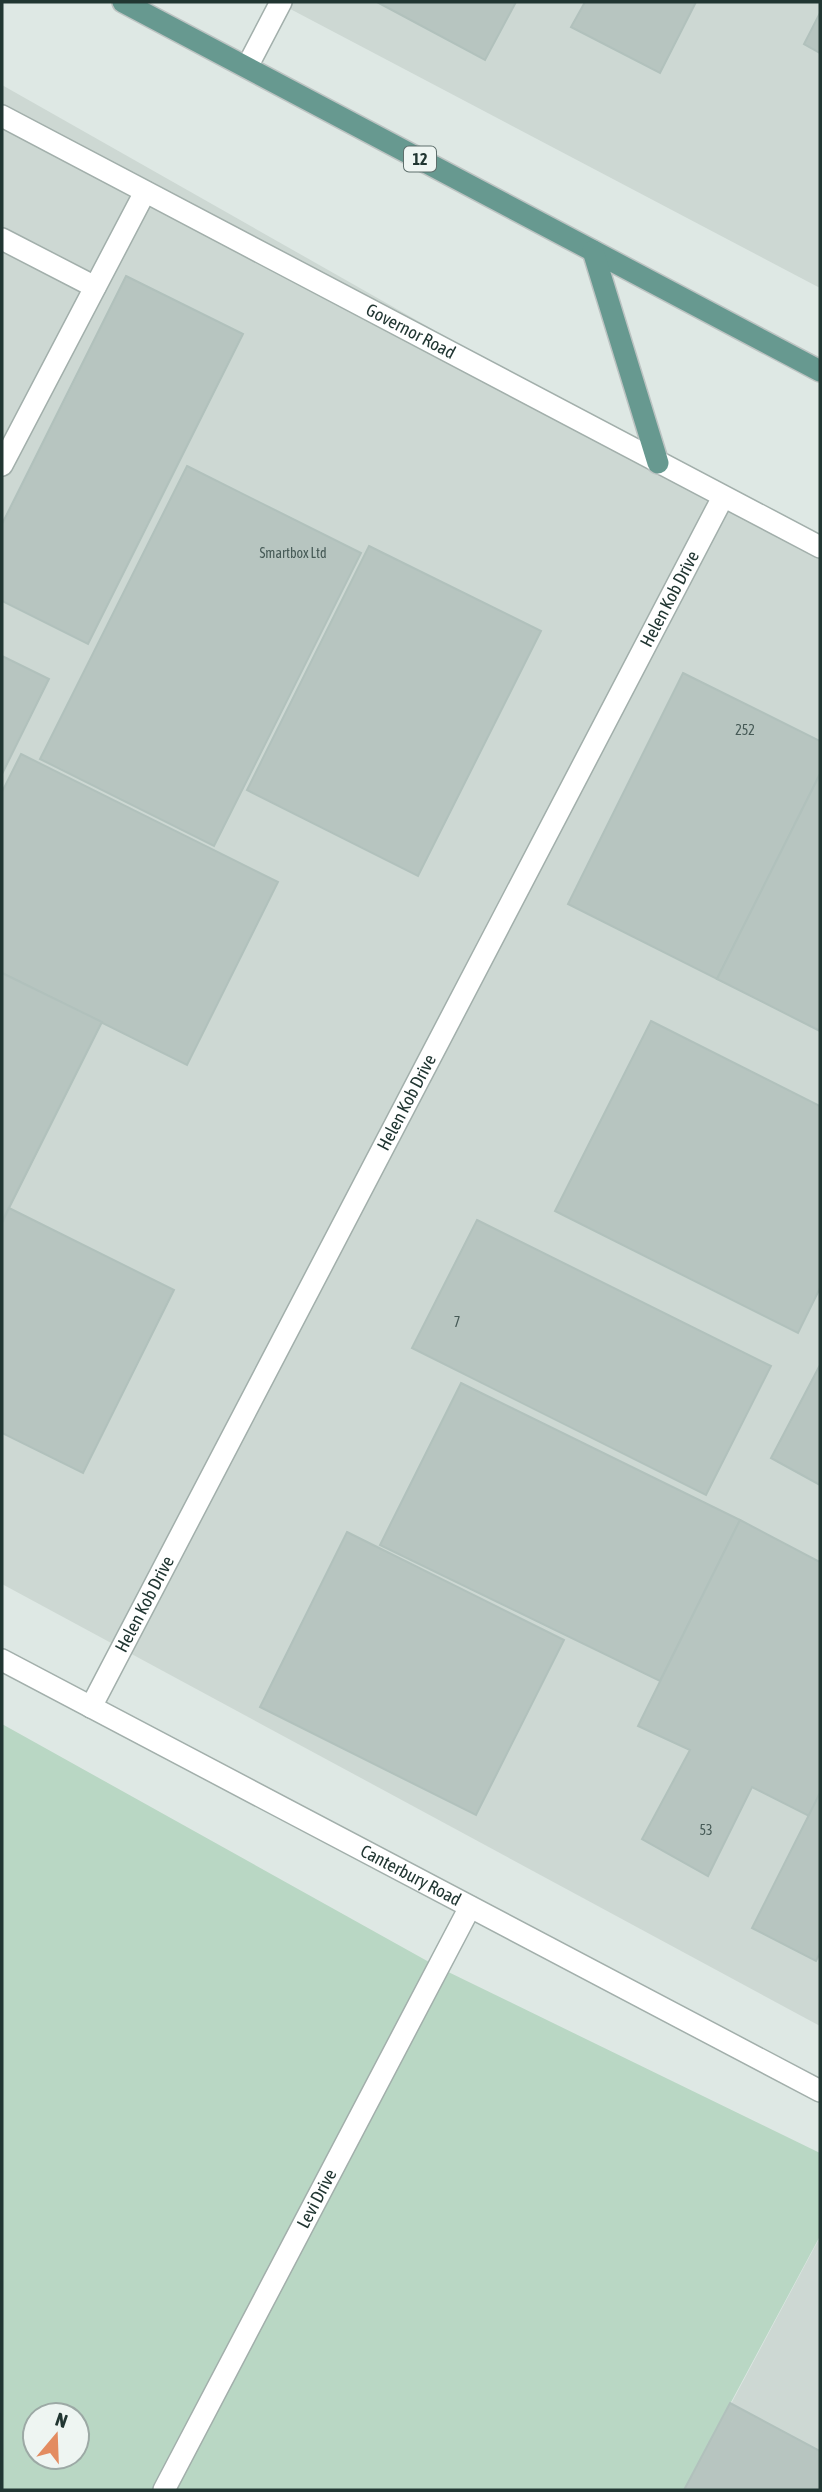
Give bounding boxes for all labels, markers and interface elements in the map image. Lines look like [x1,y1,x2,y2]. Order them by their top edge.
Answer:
road number: 12 [404,146,436,172]
street label: Governor Road [363,299,459,363]
house number: Smartbox Ltd [259,545,327,561]
street label: Helen Kob Drive [636,547,703,650]
house number: 252 [735,722,755,738]
street label: Helen Kob Drive [373,1051,440,1154]
house number: 7 [454,1314,460,1330]
street label: Helen Kob Drive [111,1552,178,1656]
house number: 53 [699,1822,713,1838]
street label: Canterbury Road [357,1840,465,1910]
street label: Levi Drive [292,2165,341,2232]
north arrow [21,2401,91,2471]
text: N [53,2408,70,2432]

